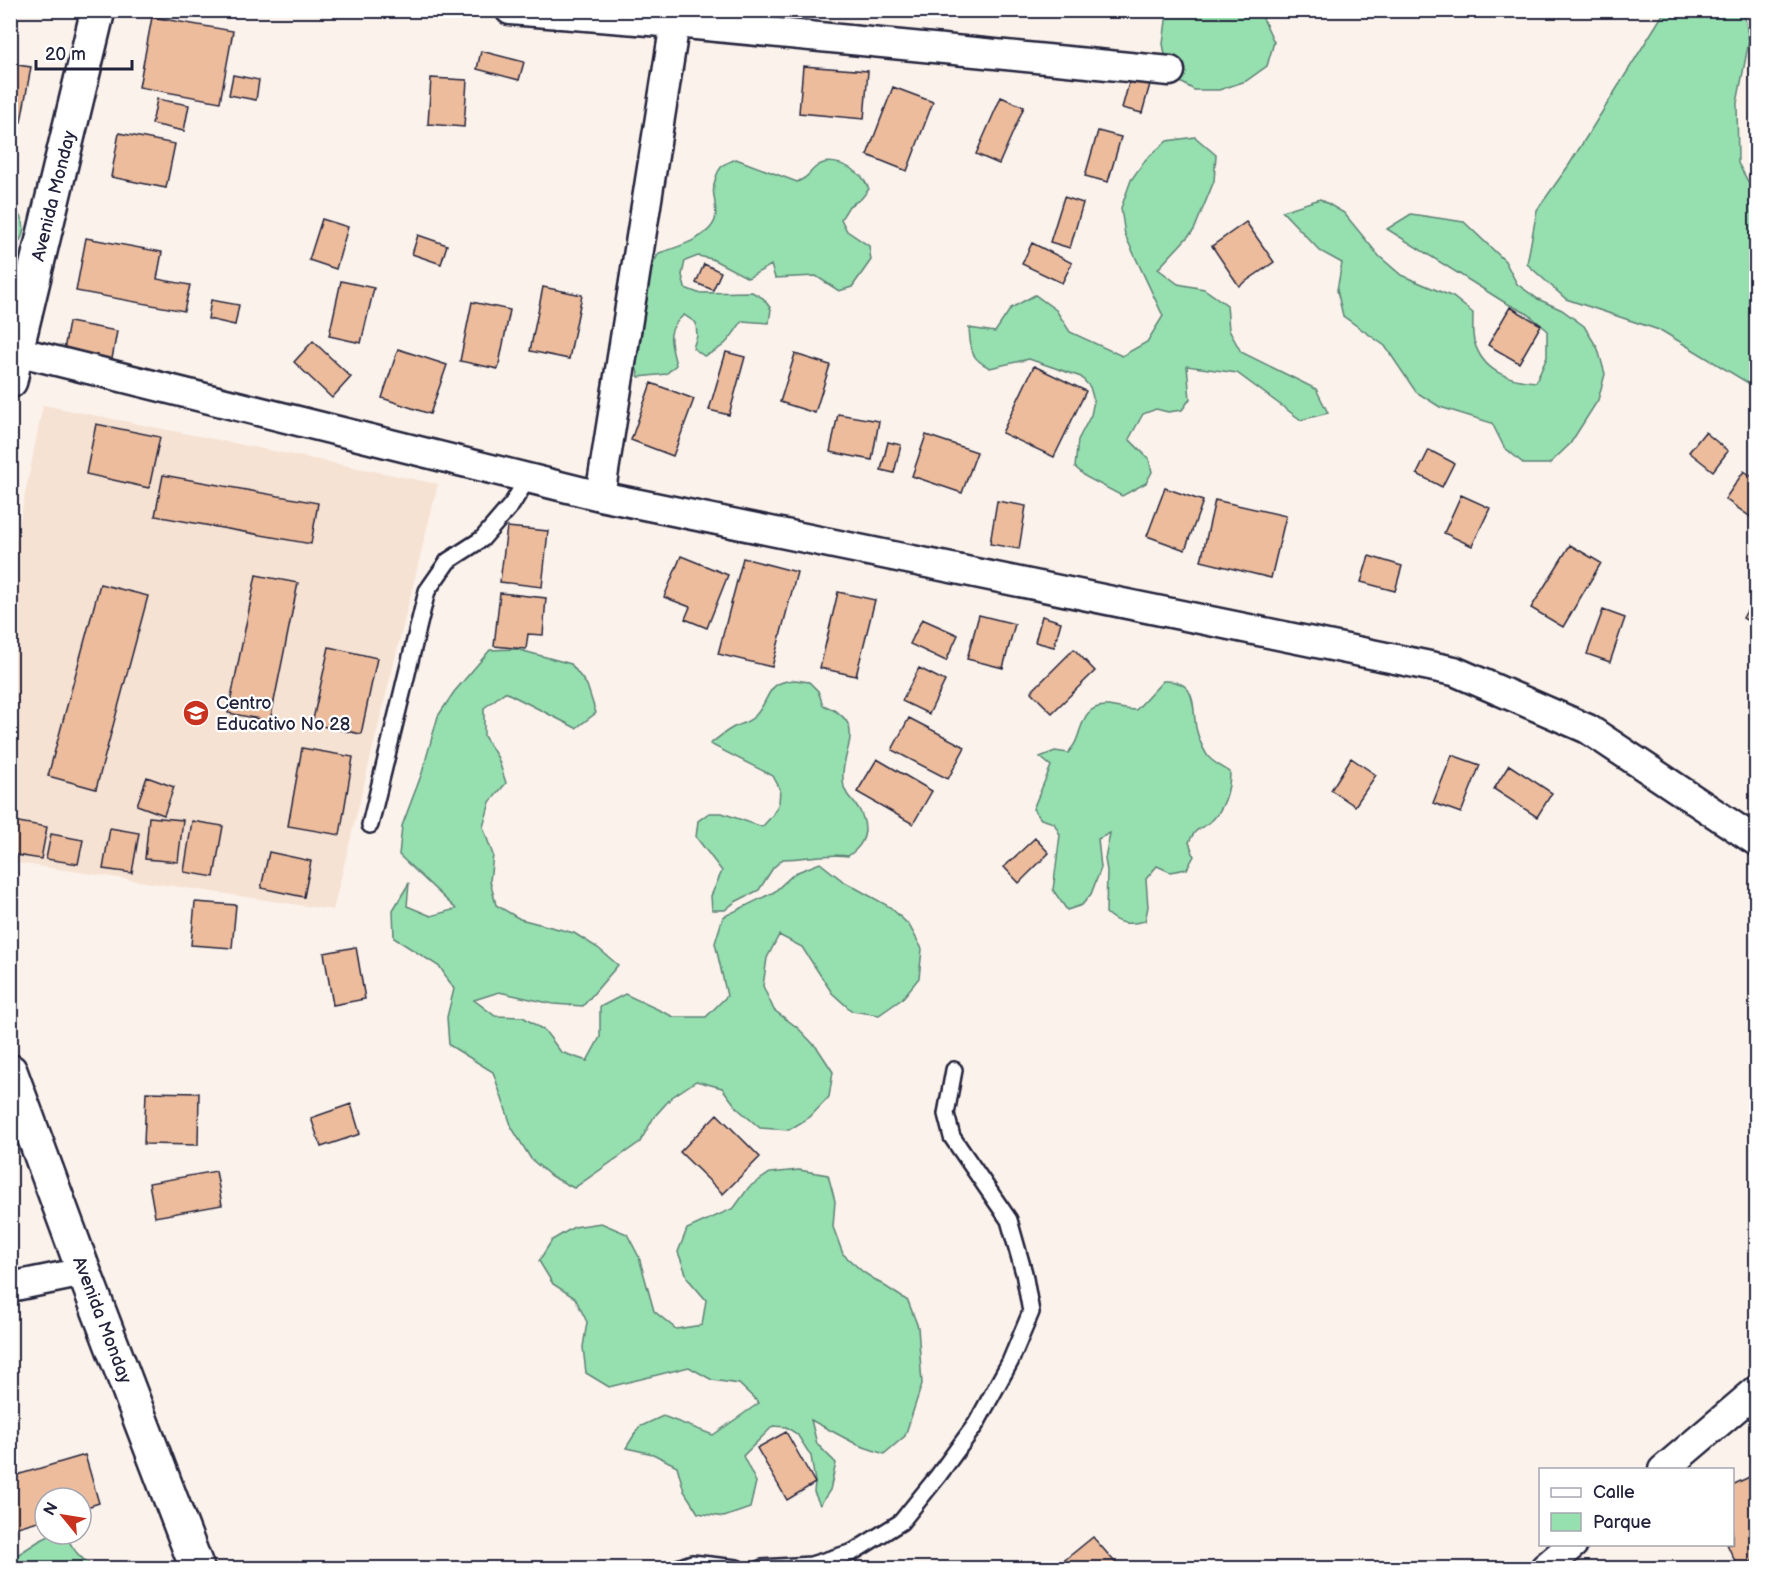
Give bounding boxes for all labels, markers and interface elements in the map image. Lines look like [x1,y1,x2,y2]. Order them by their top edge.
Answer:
scale bar [36,33,132,71]
text: 20 m [45,44,86,65]
street label: Avenida Monday [28,128,81,264]
place label: Centro Educativo No 28 [216,693,350,735]
school or university icon: Centro Educativo No 28 [181,698,211,728]
street label: Avenida Monday [68,1254,136,1387]
legend [1539,1468,1734,1546]
text: Calle [1593,1482,1635,1503]
north arrow [33,1486,93,1546]
text: N [40,1499,63,1519]
text: Parque [1593,1512,1651,1533]

